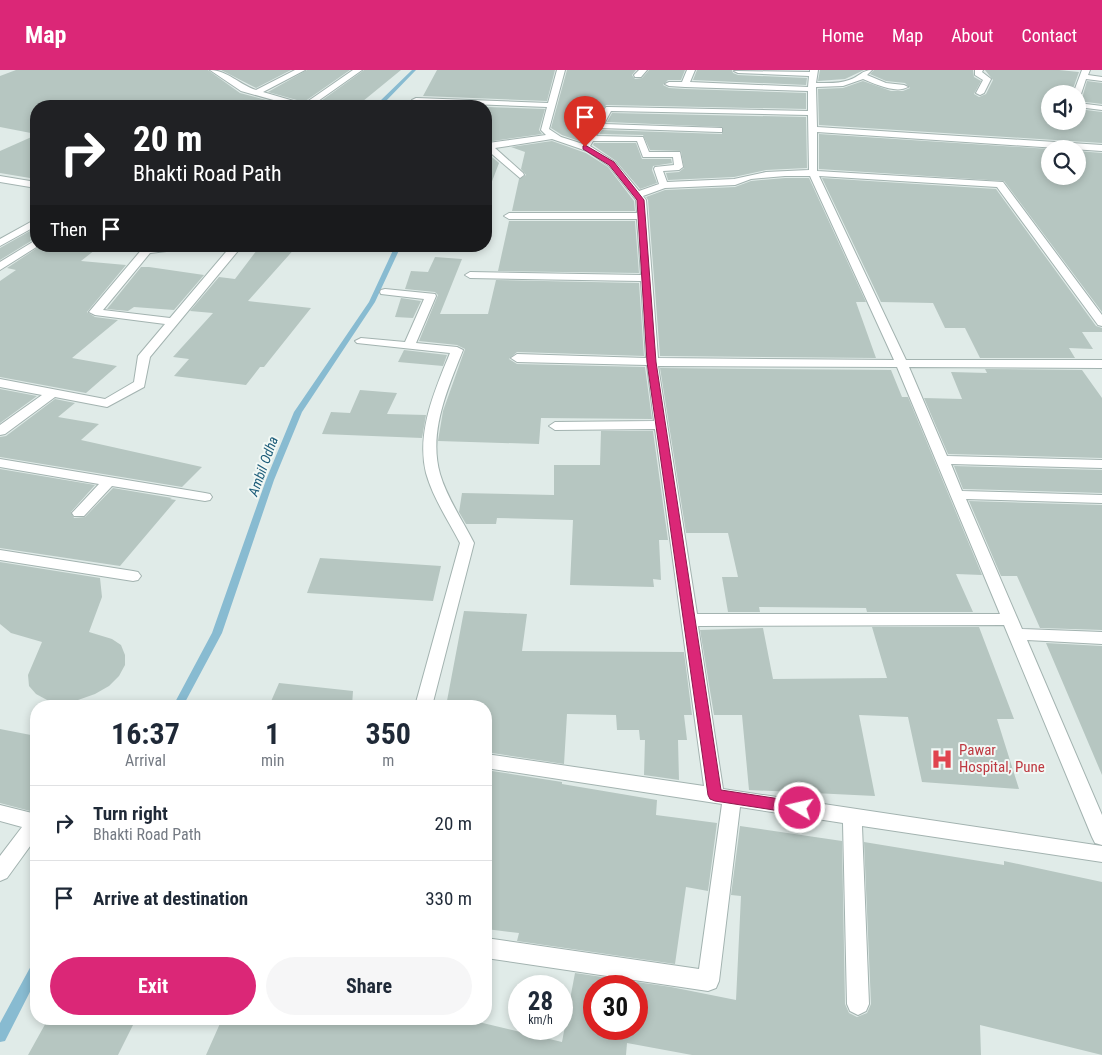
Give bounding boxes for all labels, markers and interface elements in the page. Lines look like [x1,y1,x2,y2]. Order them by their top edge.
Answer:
text: Map [25,21,66,49]
text: Home [822,25,864,46]
text: Map [892,25,923,46]
text: About [951,25,993,46]
text: Contact [1021,25,1077,46]
map controls [1041,85,1086,185]
button: sound [1041,85,1086,130]
pin [564,96,606,147]
icon: arrive [571,103,599,131]
text: 20 m [133,119,202,160]
icon: right [50,120,115,185]
button: search [1041,140,1086,185]
text: Bhakti Road Path [133,161,282,186]
icon: arrive [97,215,125,243]
text: Then [50,218,87,241]
water label: Ambil Odha [245,434,281,499]
text: 16:37 [111,716,180,751]
text: 1 [265,716,280,751]
text: 350 [365,716,411,751]
place label: Pawar Hospital, Pune [959,741,1045,776]
hospital icon: Pawar Hospital, Pune [929,746,955,772]
text: Arrival [125,751,166,770]
text: min [261,751,284,770]
text: m [382,751,394,770]
position arrow [773,781,825,833]
text: Turn right [93,802,168,825]
icon: right [50,809,78,837]
text: 20 m [435,812,472,835]
text: Bhakti Road Path [93,825,201,844]
icon: arrive [50,884,78,912]
text: Arrive at destination [93,887,248,910]
text: 330 m [425,887,472,910]
button: Exit [50,957,256,1015]
button: Share [266,957,472,1015]
speed limit sign: 30 [583,975,648,1040]
text: 28 [528,987,553,1016]
text: km/h [528,1013,553,1027]

